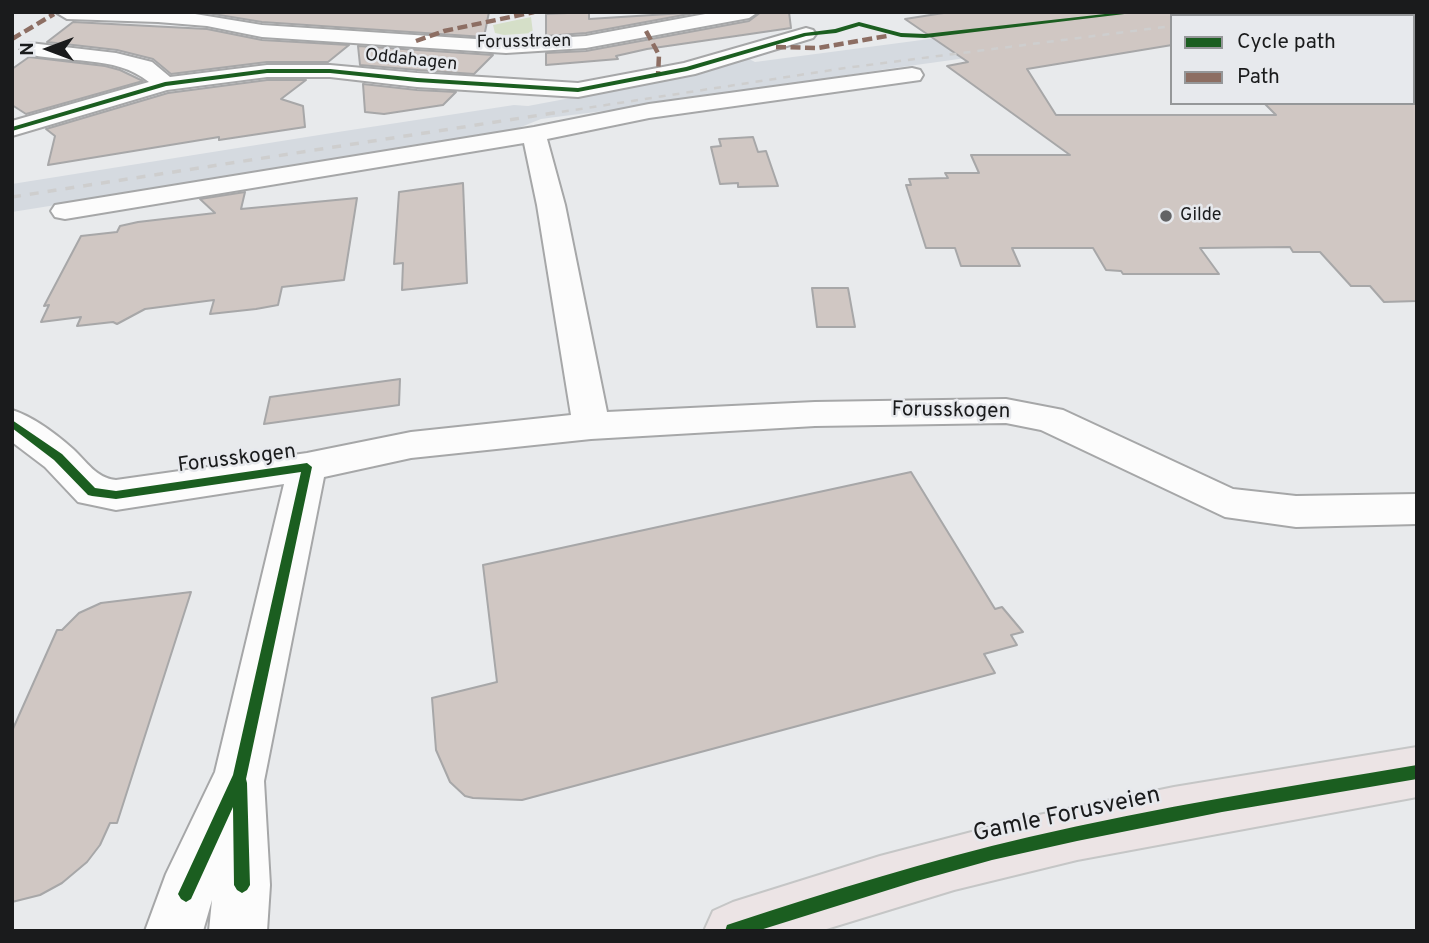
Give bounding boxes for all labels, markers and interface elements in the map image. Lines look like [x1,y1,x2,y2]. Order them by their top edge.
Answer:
north arrow [14,14,84,84]
legend [1170,14,1415,105]
text: Cycle path [1237,29,1336,56]
street label: Forusstraen [476,31,572,55]
text: N [16,42,40,56]
street label: Oddahagen [364,45,458,77]
text: Path [1237,64,1280,91]
place label: Gilde [1180,205,1221,227]
marker: Gilde [1158,208,1174,224]
street label: Forusskogen [891,398,1011,426]
street label: Forusskogen [176,440,298,480]
street label: Gamle Forusveien [971,782,1163,850]

